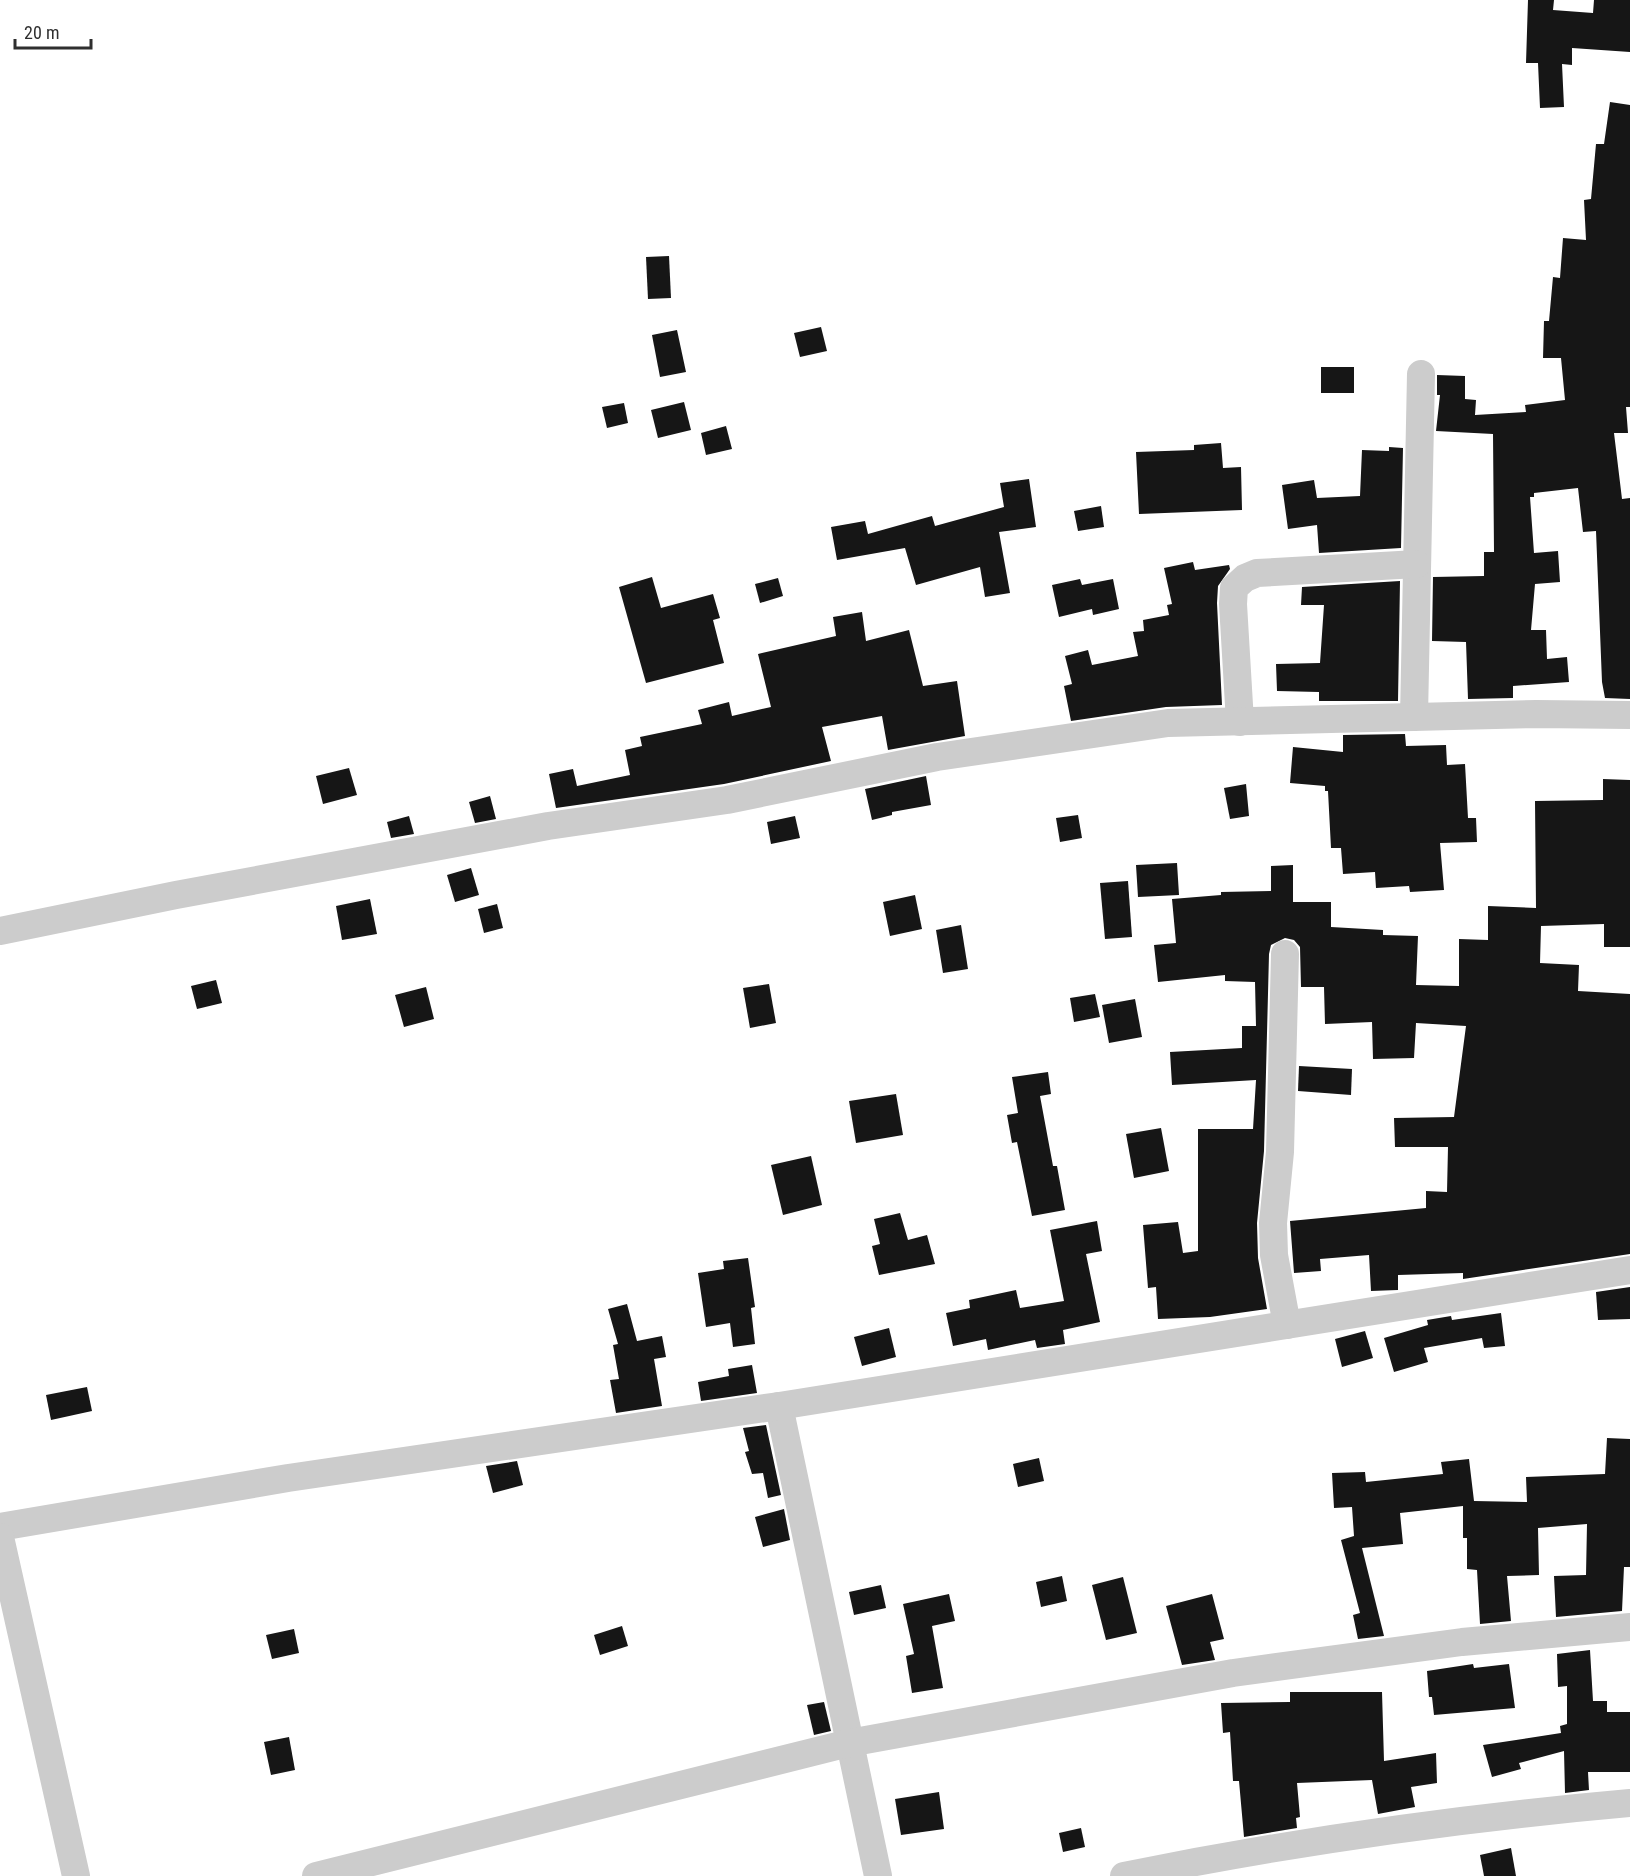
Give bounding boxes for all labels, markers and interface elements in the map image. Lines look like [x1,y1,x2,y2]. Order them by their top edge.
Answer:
scale bar [15,12,92,50]
text: 20 m [24,22,59,43]

